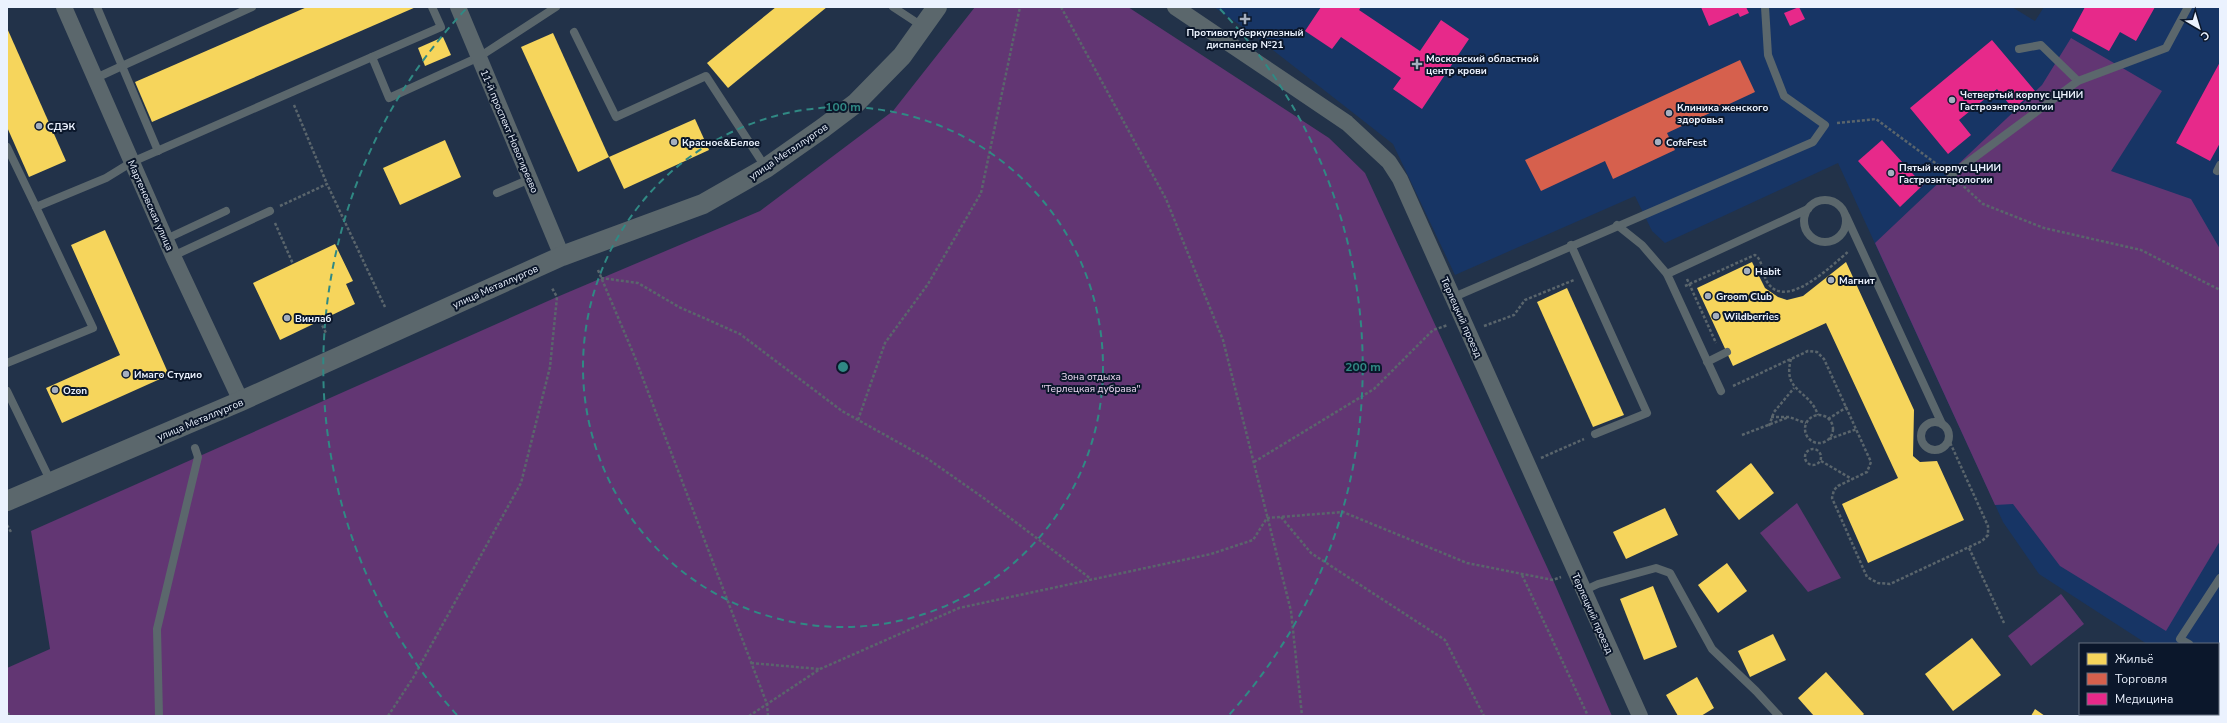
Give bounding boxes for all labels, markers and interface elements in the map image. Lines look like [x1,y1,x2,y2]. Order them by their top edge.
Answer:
north arrow [2179,8,2219,48]
marker: Противотуберкулезный диспансер №21 [1239,13,1251,25]
place label: Противотуберкулезный диспансер №21 [1186,26,1304,52]
text: С [2197,27,2212,44]
place label: Московский областной центр крови [1426,52,1539,78]
marker: Московский областной центр крови [1411,58,1423,70]
street label: 11-й проспект Новогиреево [477,68,542,196]
place label: Четвертый корпус ЦНИИ Гастроэнтерологии [1960,88,2083,114]
marker: Четвертый корпус ЦНИИ Гастроэнтерологии [1947,95,1957,105]
text: 100 m [825,99,861,115]
place label: Клиника женского здоровья [1677,101,1769,127]
marker: Клиника женского здоровья [1664,108,1674,118]
place label: СДЭК [47,120,76,134]
street label: улица Металлургов [746,120,831,183]
marker: СДЭК [34,121,44,131]
place label: Красное&Белое [682,136,760,150]
place label: CofeFest [1666,136,1707,150]
marker: Красное&Белое [669,137,679,147]
marker: CofeFest [1653,137,1663,147]
street label: Мартеновская улица [124,158,176,253]
place label: Пятый корпус ЦНИИ Гастроэнтерологии [1899,161,2001,187]
marker: Пятый корпус ЦНИИ Гастроэнтерологии [1886,168,1896,178]
street label: улица Металлургов [450,262,541,312]
place label: Habit [1755,265,1781,279]
marker: Habit [1742,266,1752,276]
place label: Магнит [1839,274,1875,288]
street label: Терлецкий проезд [1437,275,1485,360]
marker: Магнит [1826,275,1836,285]
place label: Groom Club [1716,290,1772,304]
marker: Groom Club [1703,291,1713,301]
place label: Wildberries [1724,310,1779,324]
marker: Wildberries [1711,311,1721,321]
place label: Винлаб [295,312,332,326]
marker: Винлаб [282,313,292,323]
text: 200 m [1345,359,1381,375]
centre of rings [836,360,850,374]
place label: Имаго Студио [134,368,202,382]
marker: Имаго Студио [121,369,131,379]
park label: Зона отдыха "Терлецкая дубрава" [1041,370,1141,396]
place label: Ozon [63,384,87,398]
marker: Ozon [50,385,60,395]
street label: улица Металлургов [155,395,246,444]
street label: Терлецкий проезд [1568,571,1616,656]
legend [2079,643,2219,715]
text: Жильё [2115,651,2153,667]
text: Торговля [2115,671,2167,687]
text: Медицина [2115,691,2174,707]

